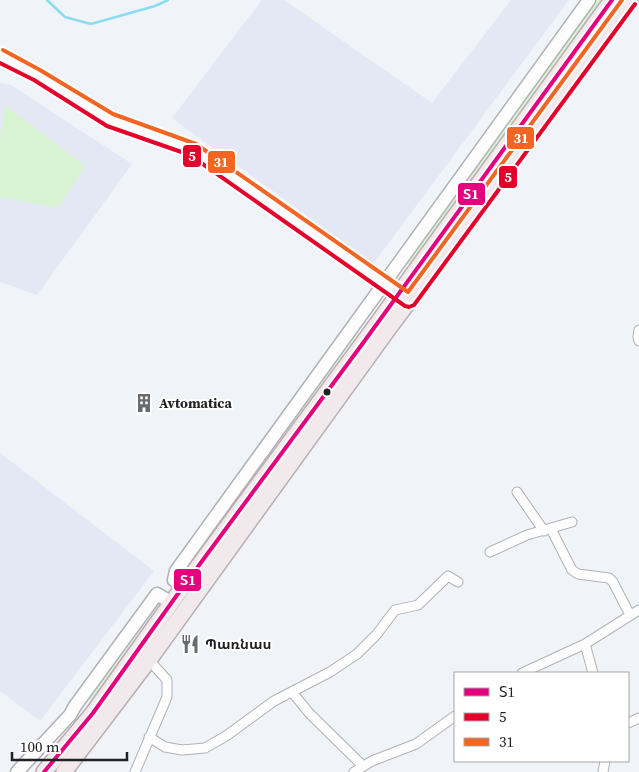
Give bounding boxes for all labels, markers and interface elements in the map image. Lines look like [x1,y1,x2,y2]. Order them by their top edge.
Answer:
line badge: 31 [506,126,535,150]
text: 31 [513,128,529,148]
line badge: 5 [182,144,202,168]
text: 5 [188,146,196,166]
line badge: 31 [207,150,236,174]
text: 31 [213,152,229,172]
line badge: 5 [498,165,518,189]
text: 5 [504,167,512,187]
line badge: Տ1 [457,182,486,206]
text: Տ1 [463,184,479,204]
unlabelled marker [322,387,332,397]
building icon: Avtomatica [133,392,155,414]
place label: Avtomatica [159,393,232,413]
line badge: Տ1 [173,568,202,592]
text: Տ1 [180,570,196,590]
restaurant icon: Պառնաս [179,633,201,655]
place label: Պառնաս [205,634,272,654]
legend [454,672,629,762]
text: Տ1 [499,681,515,702]
text: 5 [499,706,507,727]
scale bar [12,730,128,762]
text: 31 [499,731,514,752]
text: 100 m [20,736,60,757]

